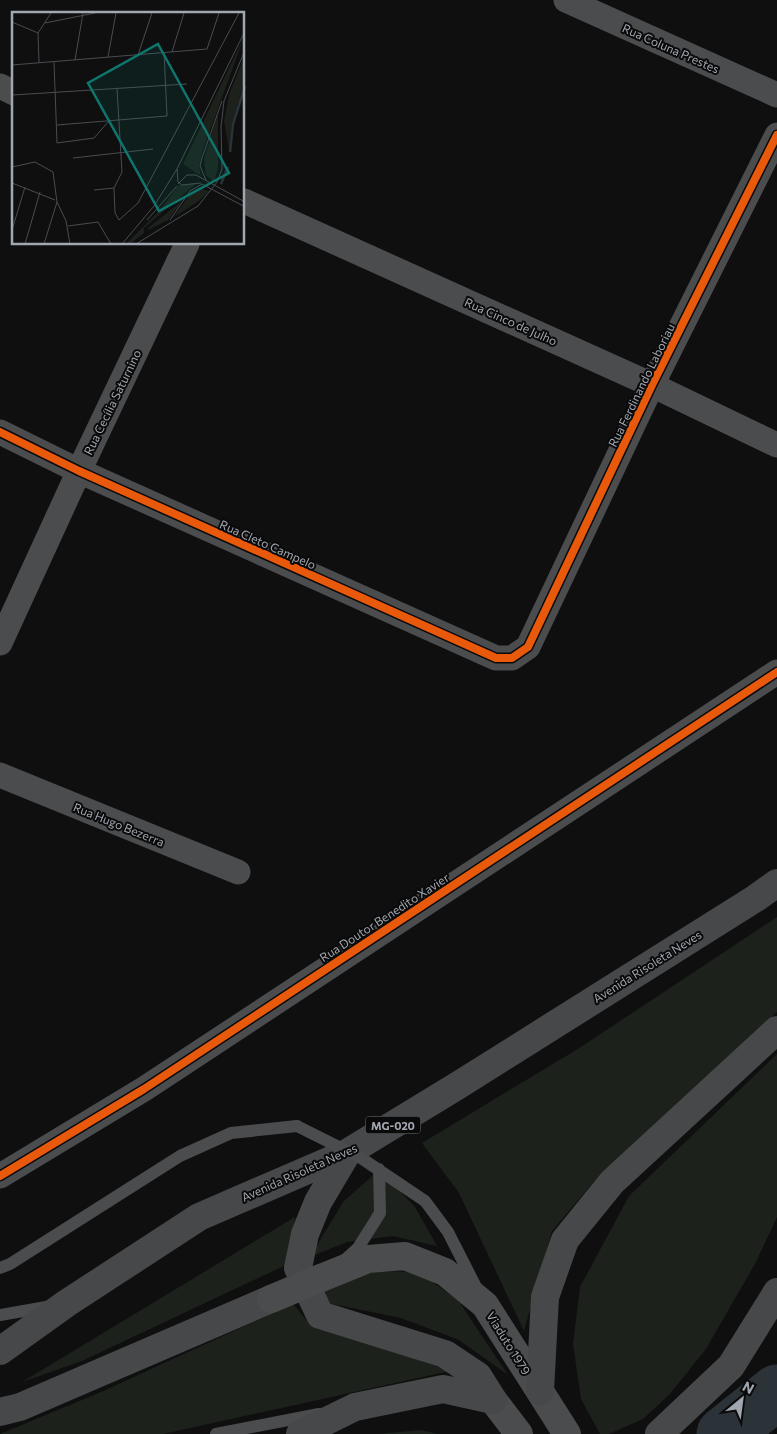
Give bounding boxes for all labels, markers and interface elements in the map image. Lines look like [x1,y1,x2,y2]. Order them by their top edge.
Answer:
inset map [12,12,245,245]
street label: Rua Coluna Prestes [620,20,722,76]
street label: Rua Cinco de Julho [462,294,559,349]
street label: Rua Ferdinando Laboriau [605,321,677,449]
street label: Rua Cecília Saturnino [80,347,144,457]
street label: Rua Cleto Campelo [218,517,318,571]
street label: Rua Hugo Bezerra [71,799,167,849]
street label: Rua Doutor Benedito Xavier [317,870,451,964]
street label: Avenida Risoleta Neves [590,927,704,1005]
road number: MG-020 [366,1116,420,1134]
street label: Avenida Risoleta Neves [239,1140,359,1204]
street label: Viaduto 1979 [484,1309,534,1377]
north arrow [717,1374,767,1424]
text: N [740,1377,757,1397]

